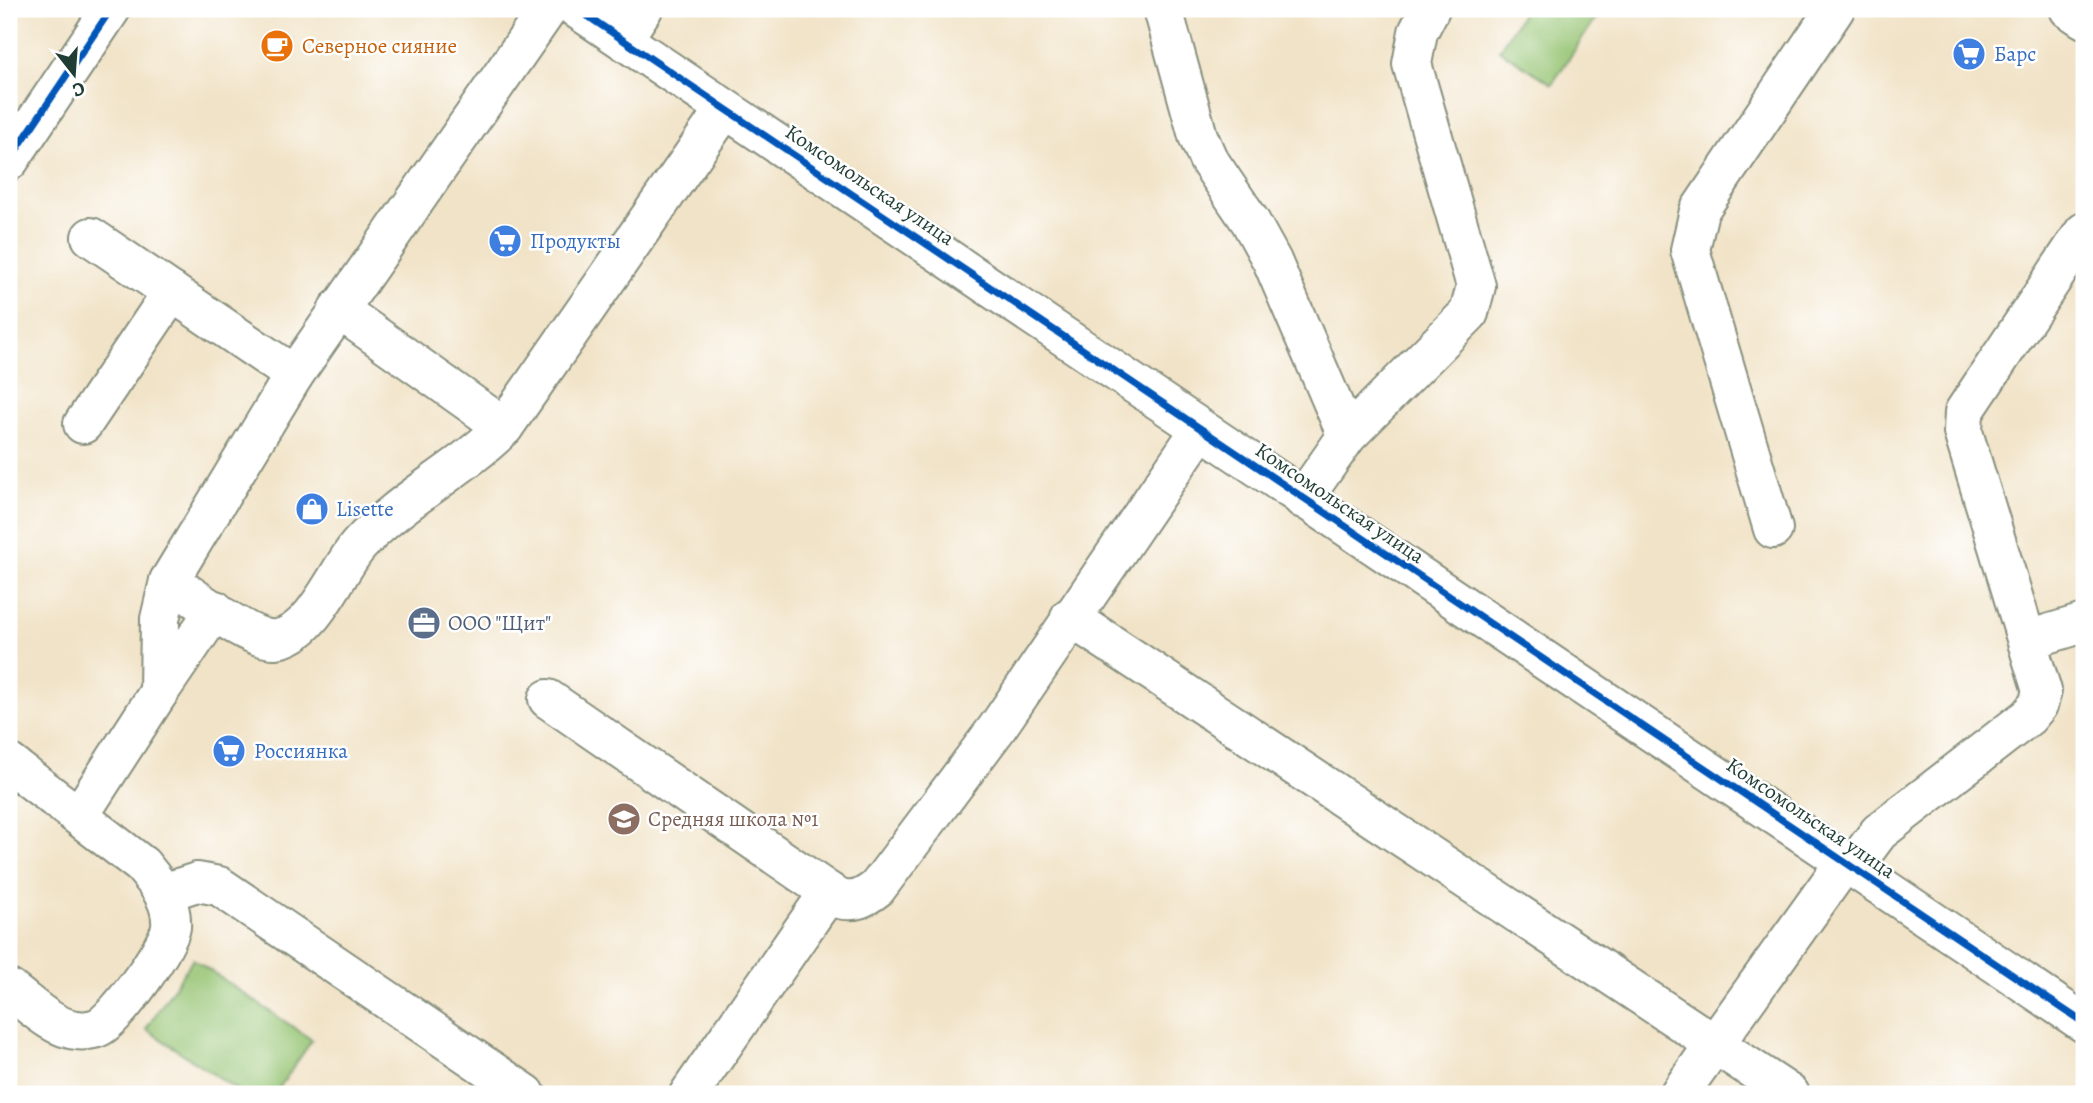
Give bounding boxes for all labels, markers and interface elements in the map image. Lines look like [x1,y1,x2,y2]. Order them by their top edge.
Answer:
cafe icon: Северное сияние [258,27,296,65]
place label: Северное сияние [302,32,457,60]
supermarket icon: Барс [1950,35,1988,73]
north arrow [38,38,108,108]
place label: Барс [1994,40,2036,68]
text: С [69,75,88,103]
street label: Комсомольская улица [780,118,960,252]
supermarket icon: Продукты [486,222,524,260]
place label: Продукты [530,227,621,255]
street label: Комсомольская улица [1250,436,1430,570]
shop icon: Lisette [293,490,331,528]
place label: Lisette [336,495,394,523]
office icon: ООО "Щит" [405,604,443,642]
place label: ООО "Щит" [448,609,551,637]
supermarket icon: Россиянка [210,732,248,770]
place label: Россиянка [254,737,348,765]
street label: Комсомольская улица [1721,751,1901,885]
school or university icon: Средняя школа №1 [605,800,643,838]
place label: Средняя школа №1 [648,805,818,833]

